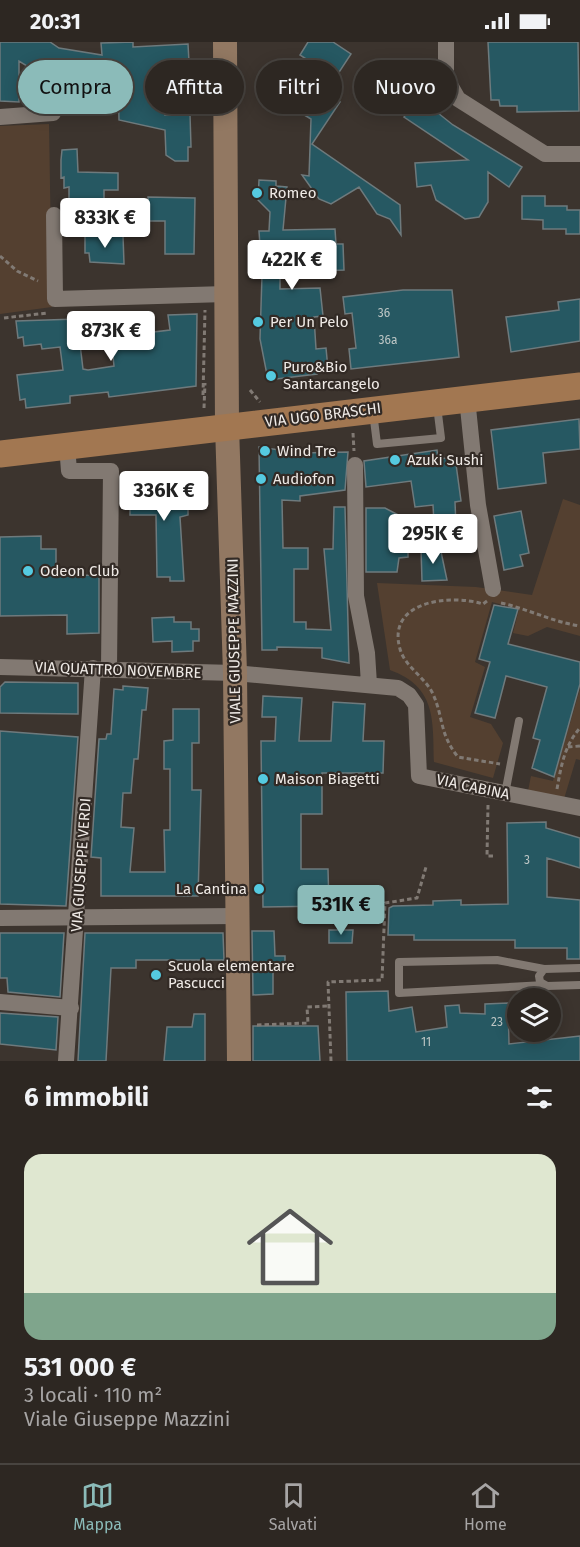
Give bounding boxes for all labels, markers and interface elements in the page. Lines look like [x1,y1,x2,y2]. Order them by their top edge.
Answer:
text: 20:31 [30,8,81,35]
chip: Compra [18,60,133,114]
chip: Affitta [145,60,244,114]
chip: Filtri [256,60,342,114]
chip: Nuovo [354,60,457,114]
place label: Romeo [269,184,316,202]
marker: Romeo [250,186,264,200]
pin: 833K € [56,198,154,249]
text: 833K € [74,205,136,229]
pin: 422K € [243,240,341,291]
text: 422K € [262,247,322,271]
house number: 36 [378,306,390,320]
pin: 873K € [62,311,160,362]
place label: Per Un Pelo [270,313,348,331]
marker: Per Un Pelo [251,315,265,329]
text: 873K € [81,318,141,342]
house number: 36a [379,333,397,347]
place label: Puro&Bio Santarcangelo [283,358,380,393]
marker: Puro&Bio Santarcangelo [264,369,278,383]
street label: VIA UGO BRASCHI [264,399,382,431]
place label: Wind Tre [277,442,336,460]
marker: Wind Tre [258,444,272,458]
place label: Azuki Sushi [407,451,484,469]
marker: Azuki Sushi [388,453,402,467]
place label: Audiofon [273,470,335,488]
pin: 336K € [115,471,213,522]
marker: Audiofon [254,472,268,486]
text: 336K € [133,478,195,502]
pin: 295K € [384,514,482,565]
text: 295K € [402,521,464,545]
street label: VIALE GIUSEPPE MAZZINI [224,558,244,724]
place label: Odeon Club [40,562,119,580]
marker: Odeon Club [21,564,35,578]
street label: VIA QUATTRO NOVEMBRE [34,658,202,682]
place label: Maison Biagetti [275,770,380,788]
street label: VIA CABINA [435,770,512,804]
marker: Maison Biagetti [256,772,270,786]
street label: VIA GIUSEPPE VERDI [67,797,95,933]
house number: 3 [524,853,530,867]
place label: La Cantina [176,880,247,898]
marker: La Cantina [252,882,266,896]
pin: 531K € [292,885,390,936]
text: 531K € [312,892,371,916]
place label: Scuola elementare Pascucci [168,957,295,992]
marker: Scuola elementare Pascucci [149,968,163,982]
map controls [507,988,561,1042]
button: layers [507,988,561,1042]
house number: 23 [491,1015,503,1029]
house number: 11 [421,1035,431,1049]
icon: filters [523,1081,556,1114]
text: 6 immobili [24,1082,149,1113]
icon: home [236,1193,344,1301]
text: 531 000 € [24,1352,136,1383]
text: 3 locali · 110 m² [24,1383,162,1407]
text: Viale Giuseppe Mazzini [24,1407,230,1431]
tab: Mappa [73,1479,122,1534]
tab: Salvati [269,1479,317,1534]
tab: Home [464,1479,507,1534]

